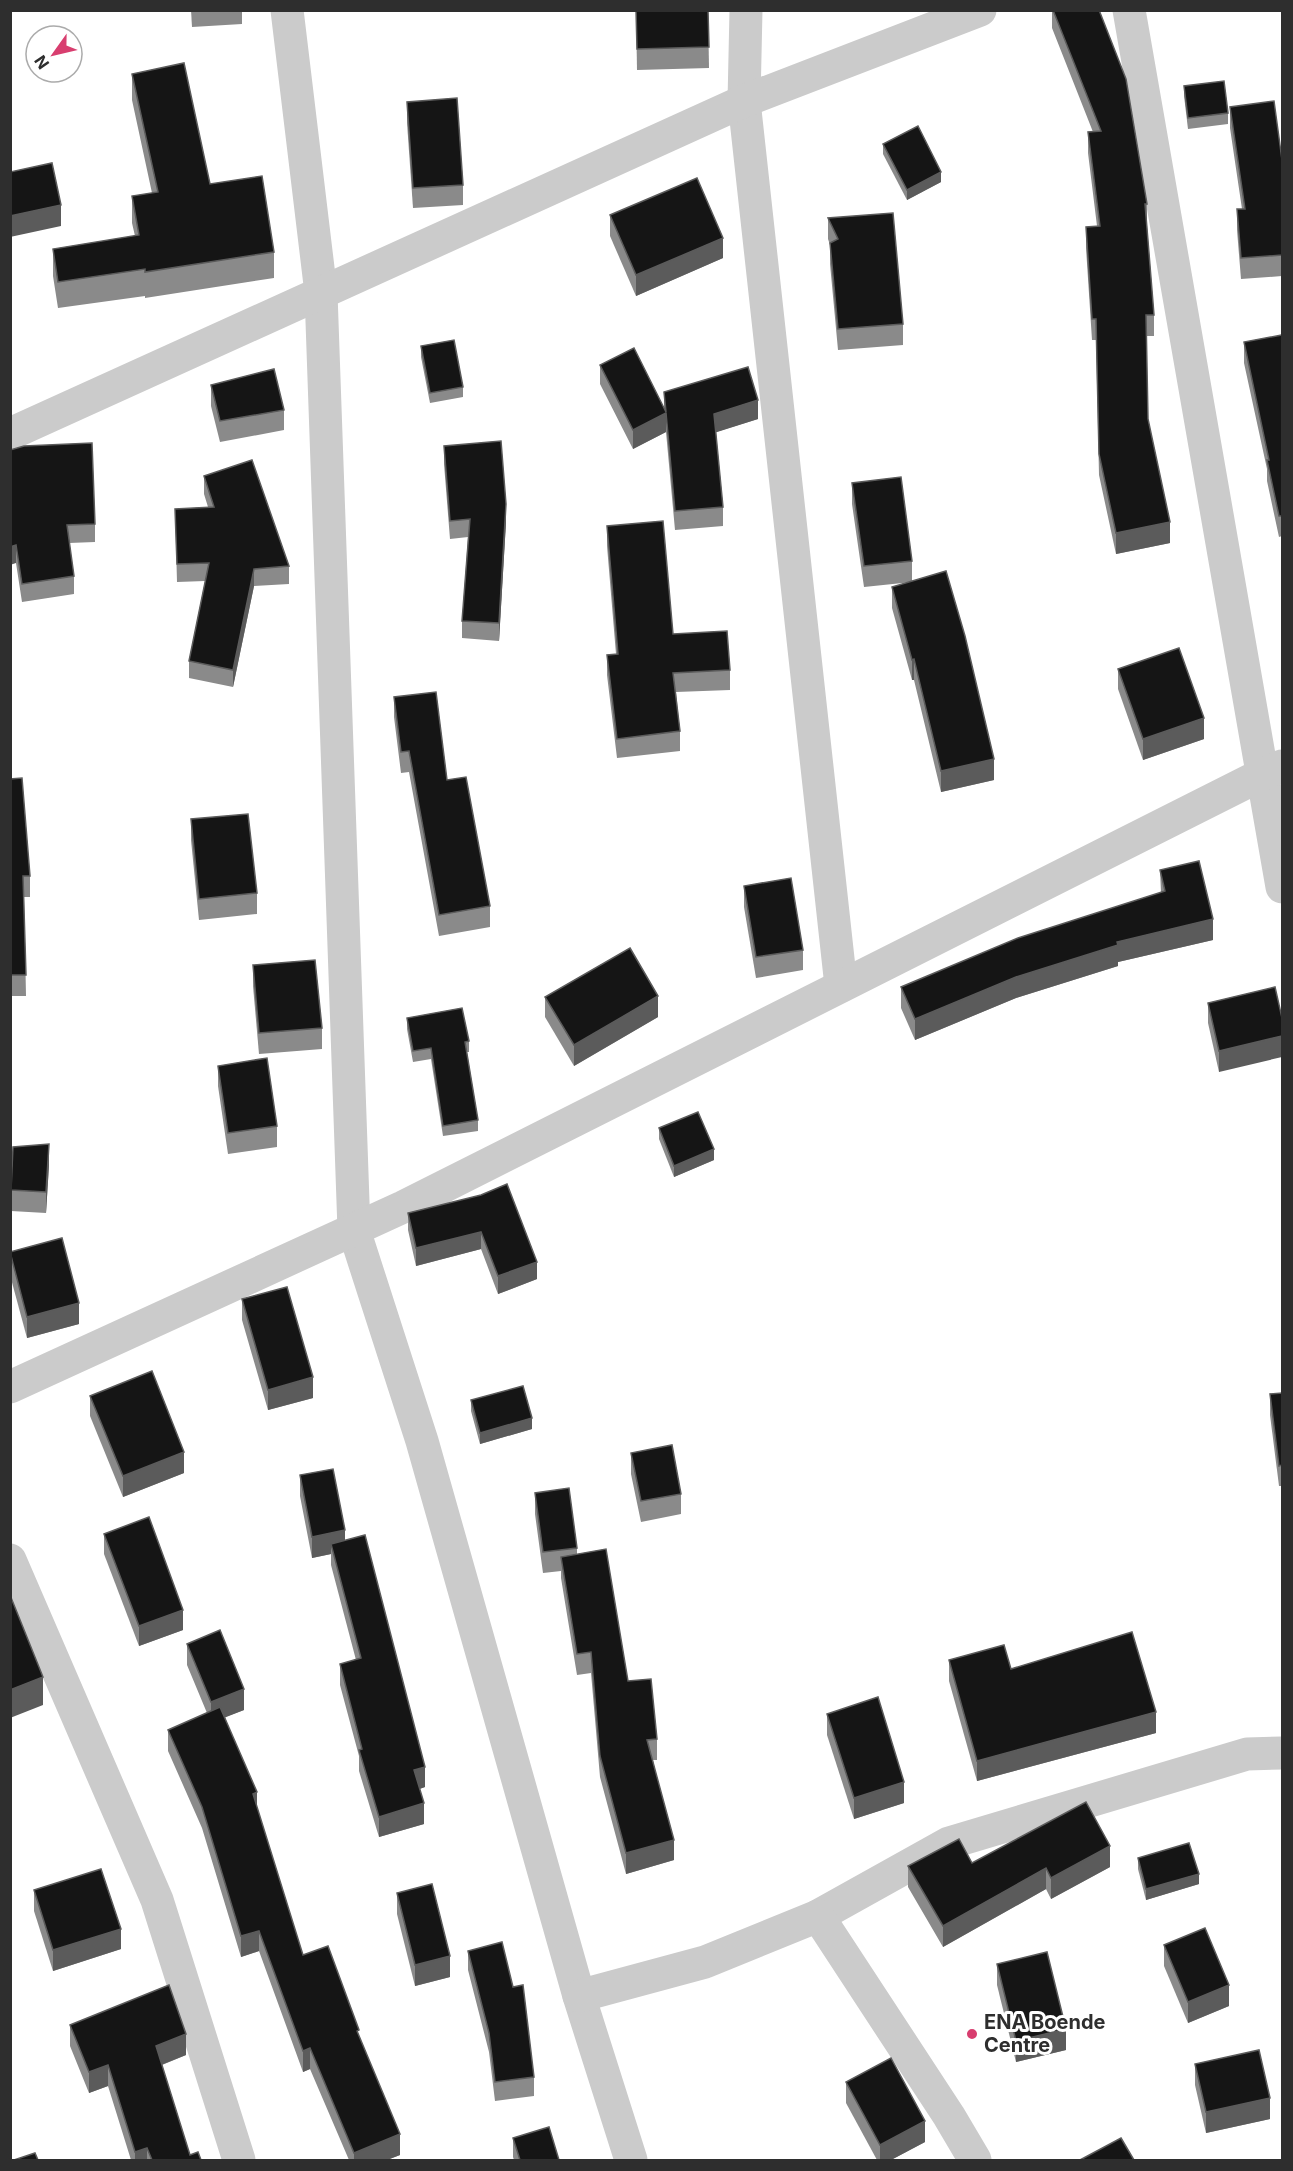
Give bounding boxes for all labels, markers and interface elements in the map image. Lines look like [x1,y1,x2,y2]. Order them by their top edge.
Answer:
north arrow [24,24,84,84]
text: N [30,52,53,73]
place label: ENA Boende Centre [984,2010,1106,2057]
marker: ENA Boende Centre [965,2027,979,2041]

